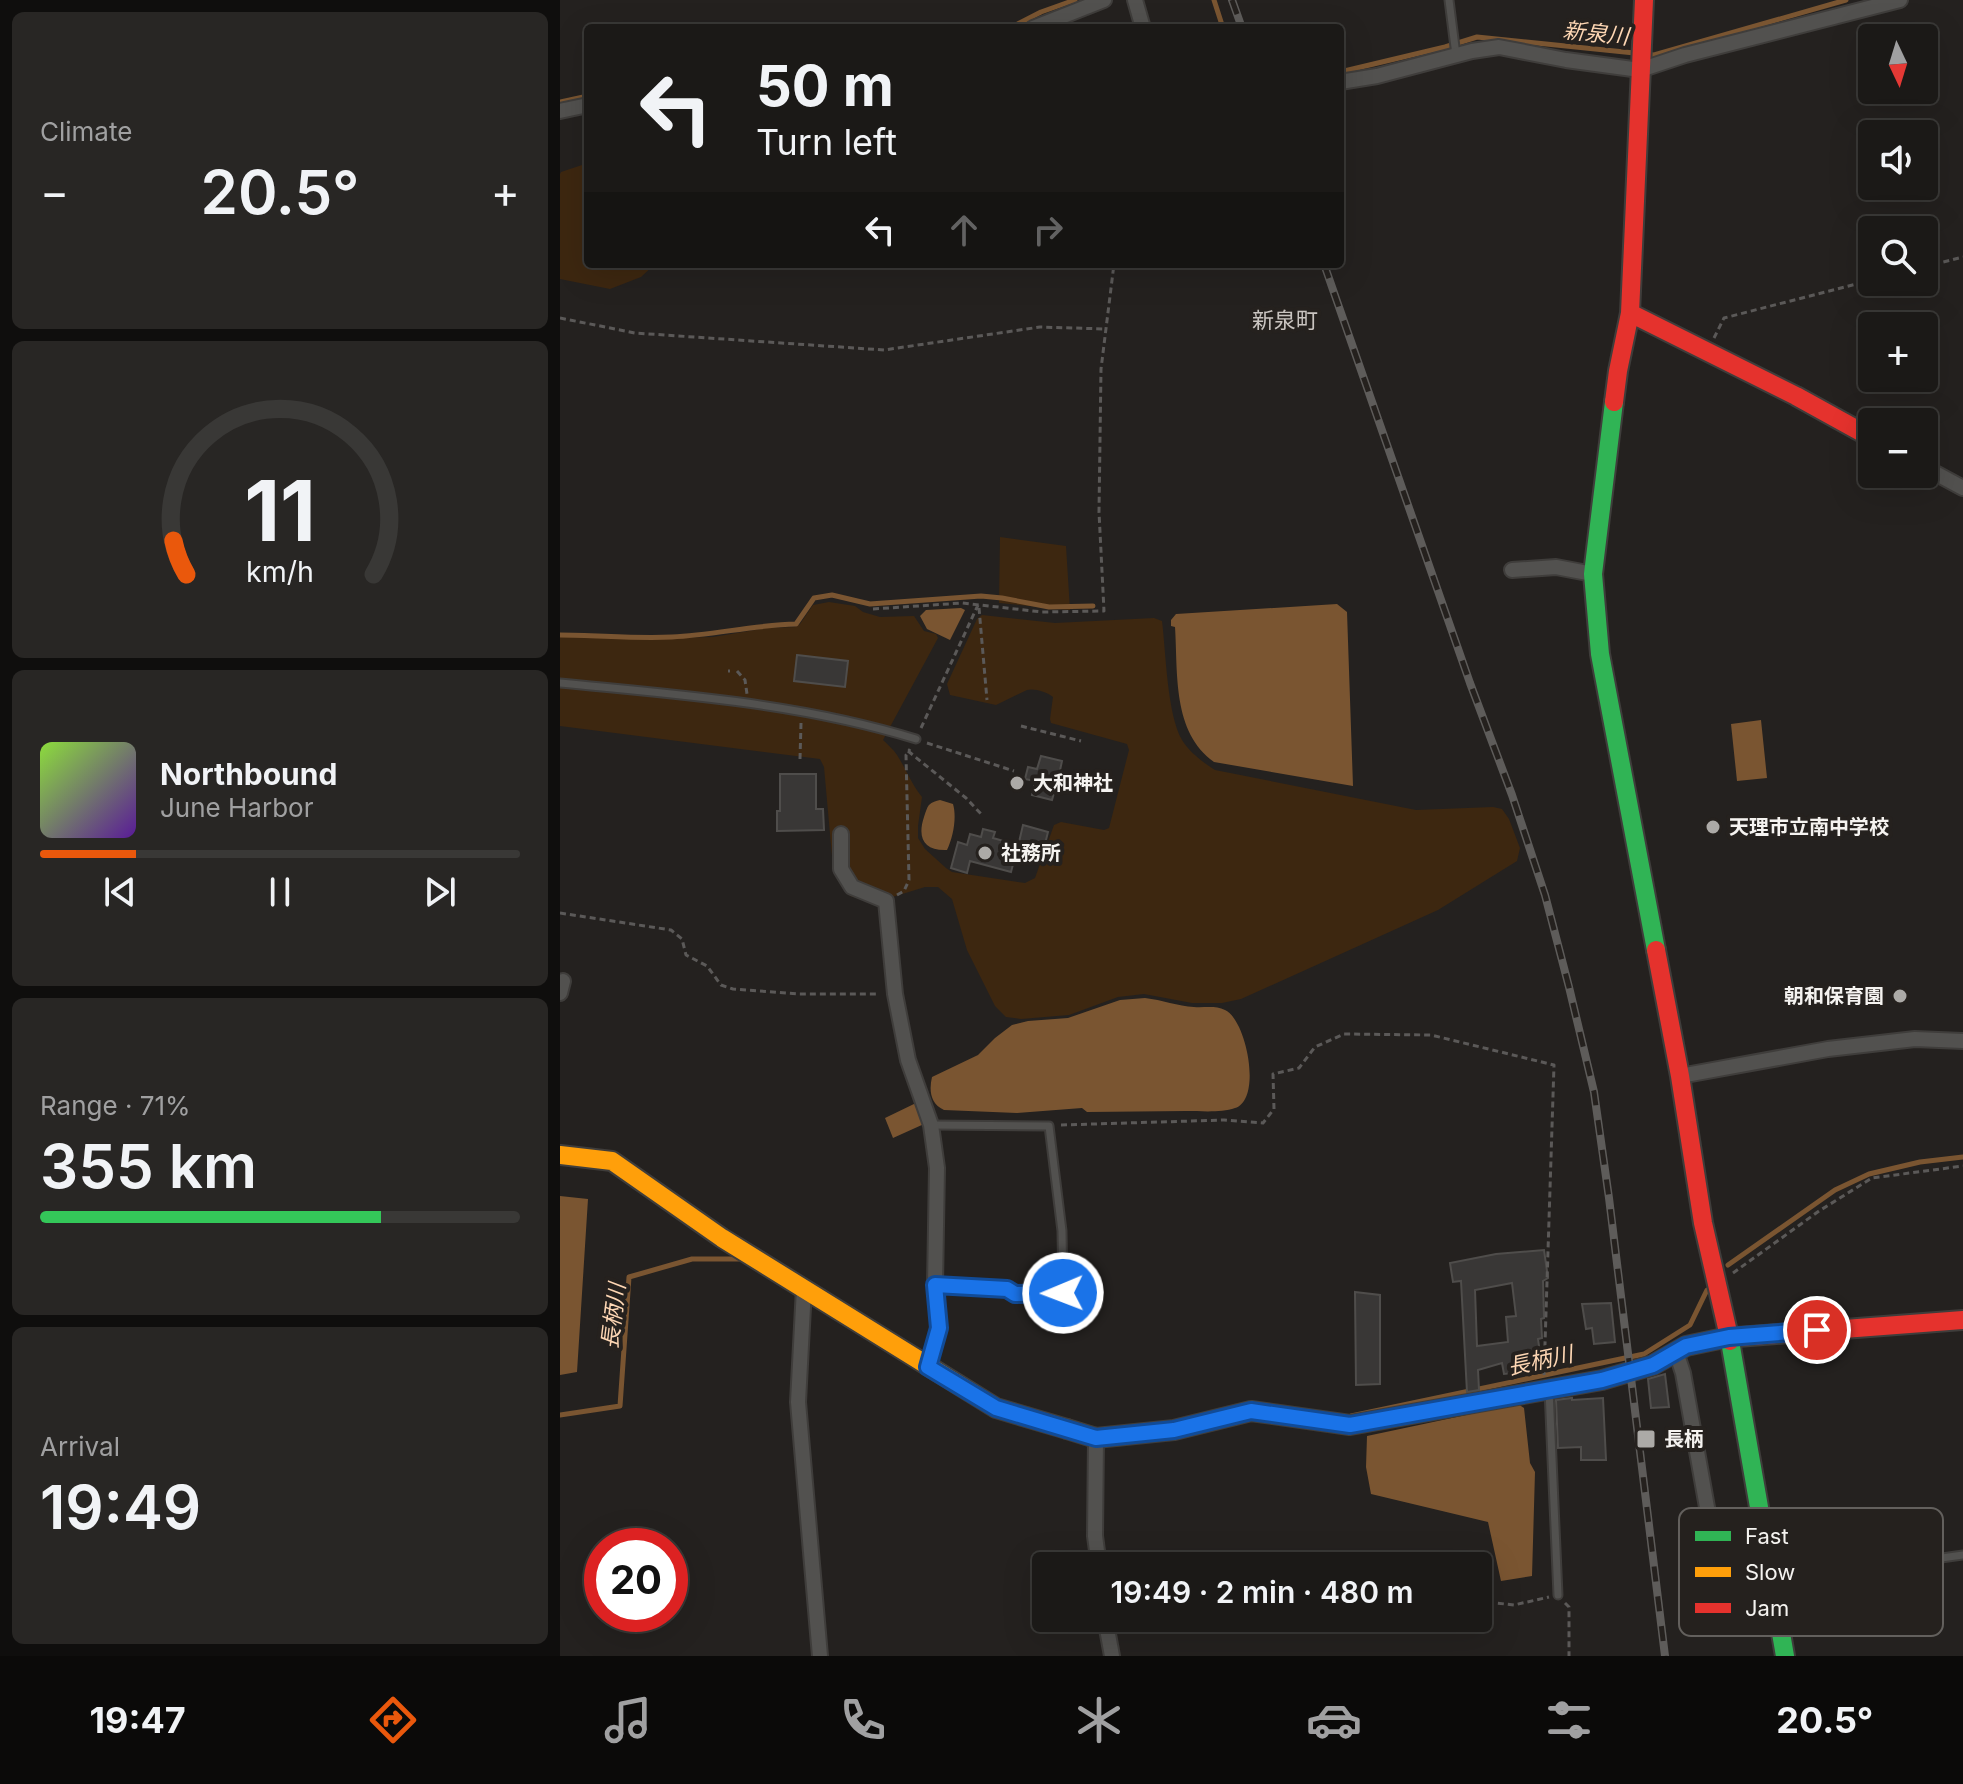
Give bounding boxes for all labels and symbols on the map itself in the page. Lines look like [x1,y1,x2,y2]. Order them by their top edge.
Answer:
water label: 新泉川 [1562,17,1632,50]
north arrow [1858,24,1938,104]
district label: 新泉町 [1252,307,1318,333]
place label: 大和神社 [1033,771,1113,795]
marker: 大和神社 [1008,774,1026,792]
place label: 天理市立南中学校 [1729,815,1889,839]
marker: 天理市立南中学校 [1704,818,1722,836]
place label: 社務所 [1001,841,1061,865]
marker: 社務所 [976,844,994,862]
place label: 朝和保育園 [1784,984,1884,1008]
marker: 朝和保育園 [1891,987,1909,1005]
position arrow [1021,1251,1105,1335]
water label: 長柄川 [596,1280,630,1350]
pin [1783,1296,1851,1364]
water label: 長柄川 [1505,1340,1577,1380]
place label: 長柄 [1664,1427,1704,1451]
marker: 長柄 [1635,1428,1657,1450]
legend [1679,1508,1943,1636]
text: Fast [1745,1523,1789,1549]
speed limit sign: 20 [584,1528,688,1632]
text: Slow [1745,1559,1795,1585]
text: Jam [1745,1595,1789,1621]

